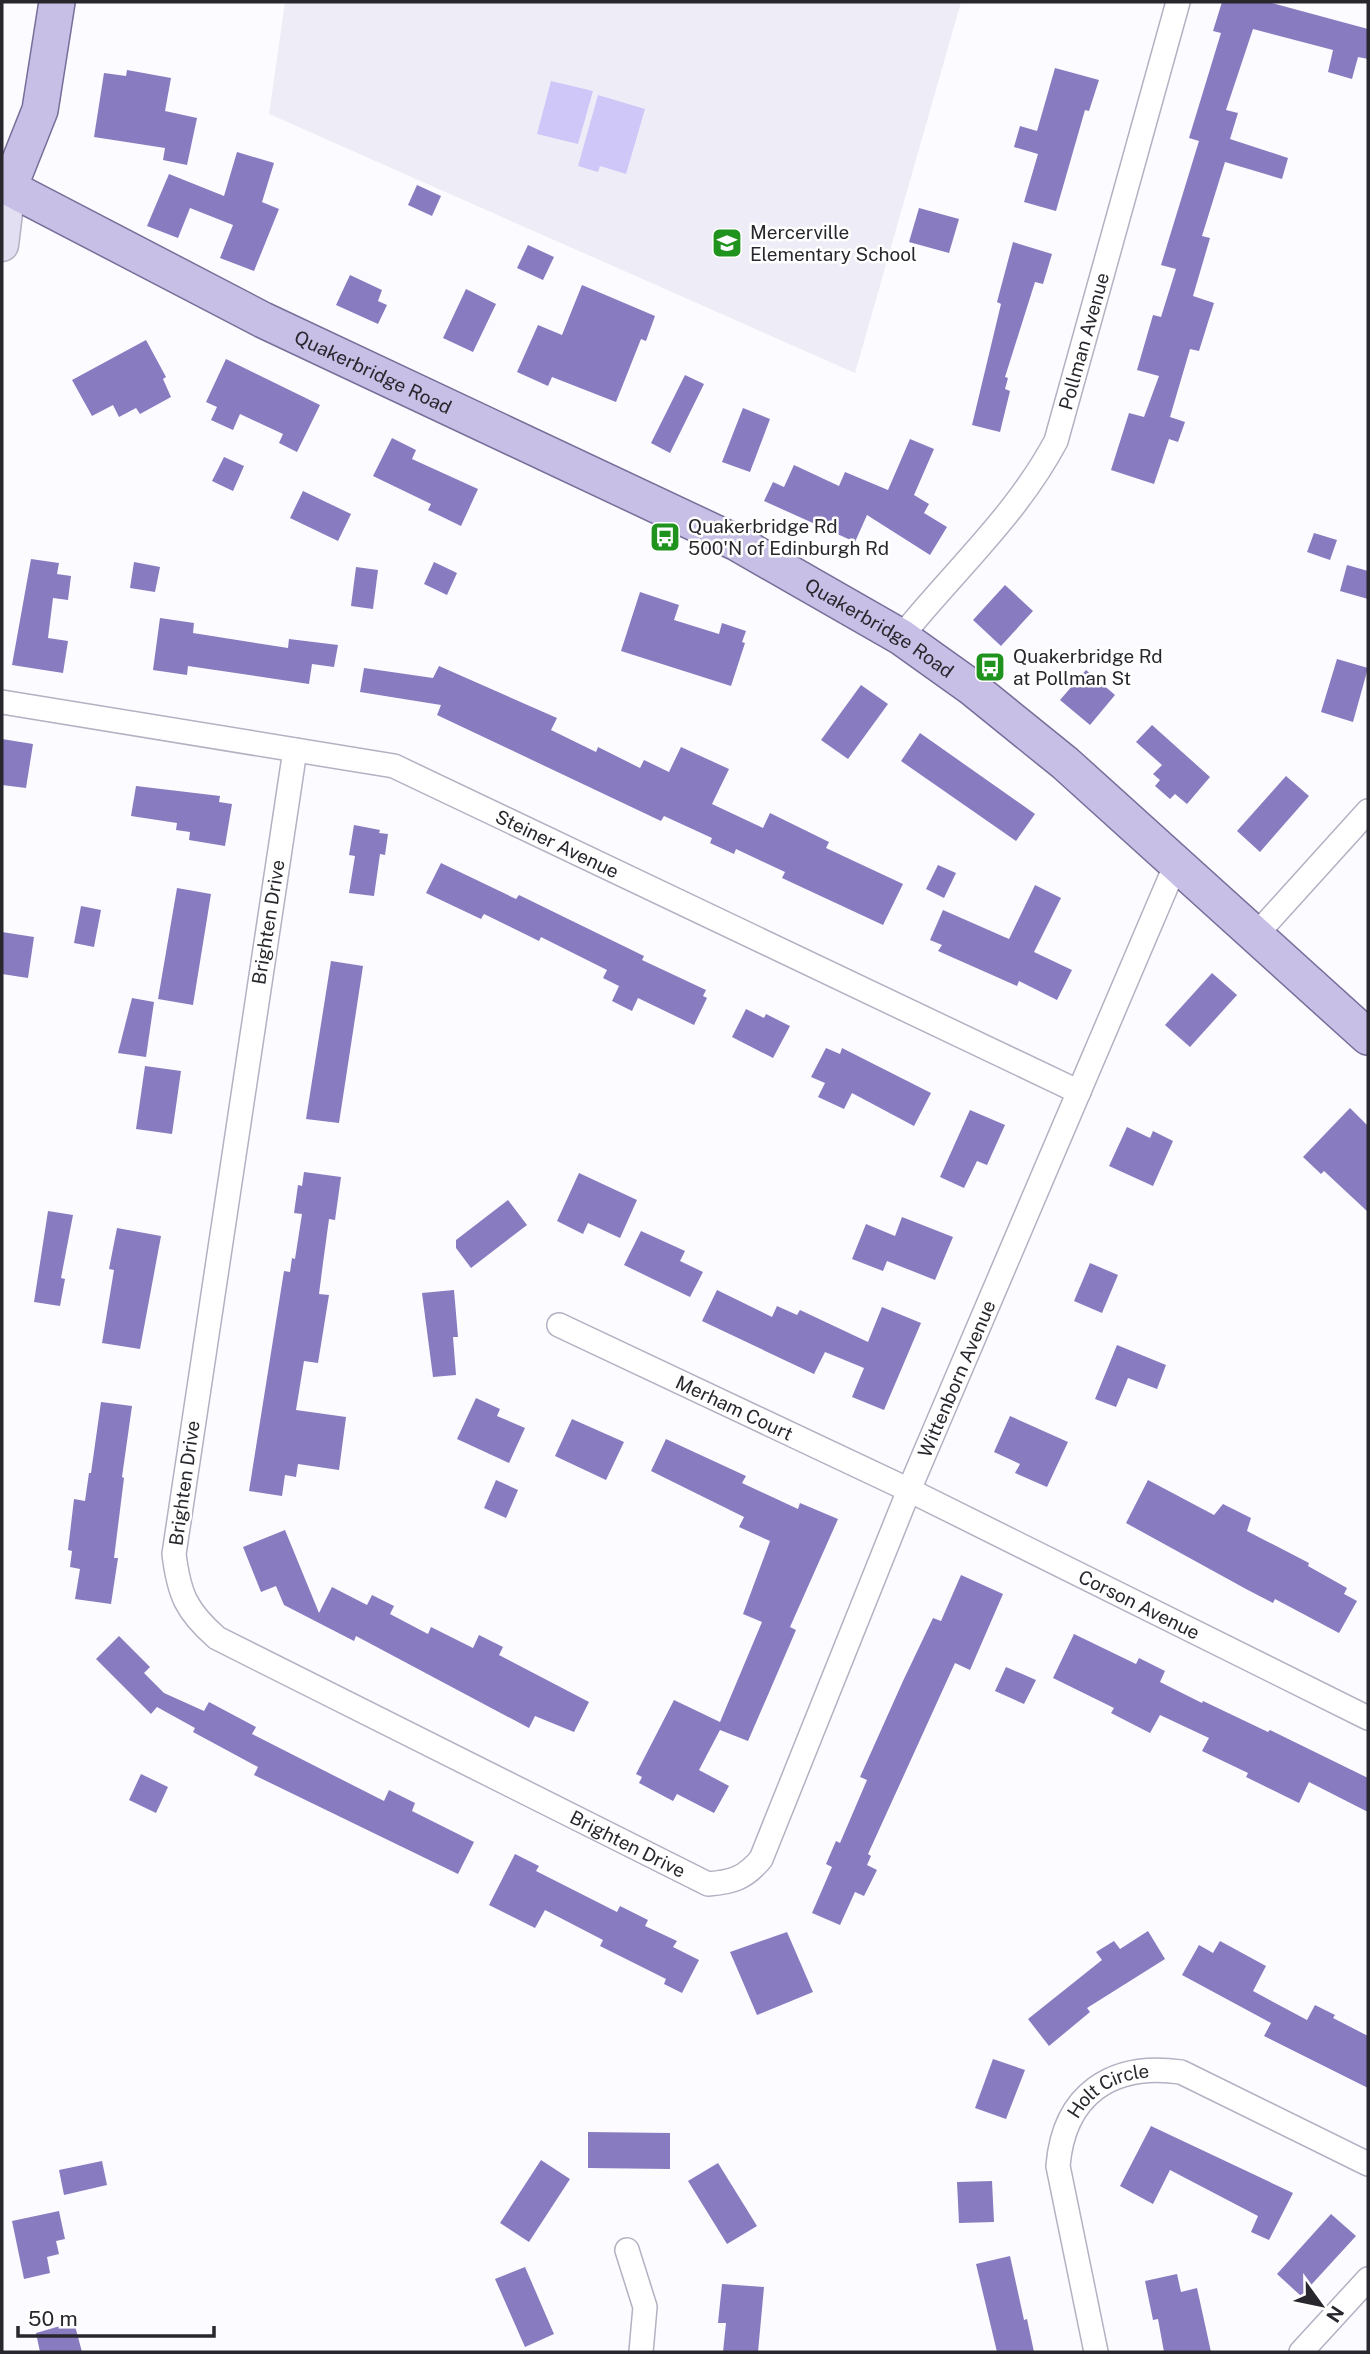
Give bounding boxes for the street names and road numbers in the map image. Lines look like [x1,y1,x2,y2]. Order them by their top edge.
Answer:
street label: Pollman Avenue [1054,270,1113,412]
street label: Quakerbridge Road [291,325,455,418]
street label: Quakerbridge Road [801,573,958,682]
street label: Steiner Avenue [492,805,623,882]
street label: Brighten Drive [247,858,289,986]
street label: Wittenborn Avenue [913,1297,1000,1460]
street label: Merham Court [672,1371,797,1445]
street label: Brighten Drive [164,1419,204,1547]
street label: Corson Avenue [1075,1565,1203,1644]
street label: Brighten Drive [567,1806,689,1882]
street label: Holt Circle [1062,2059,1150,2122]

